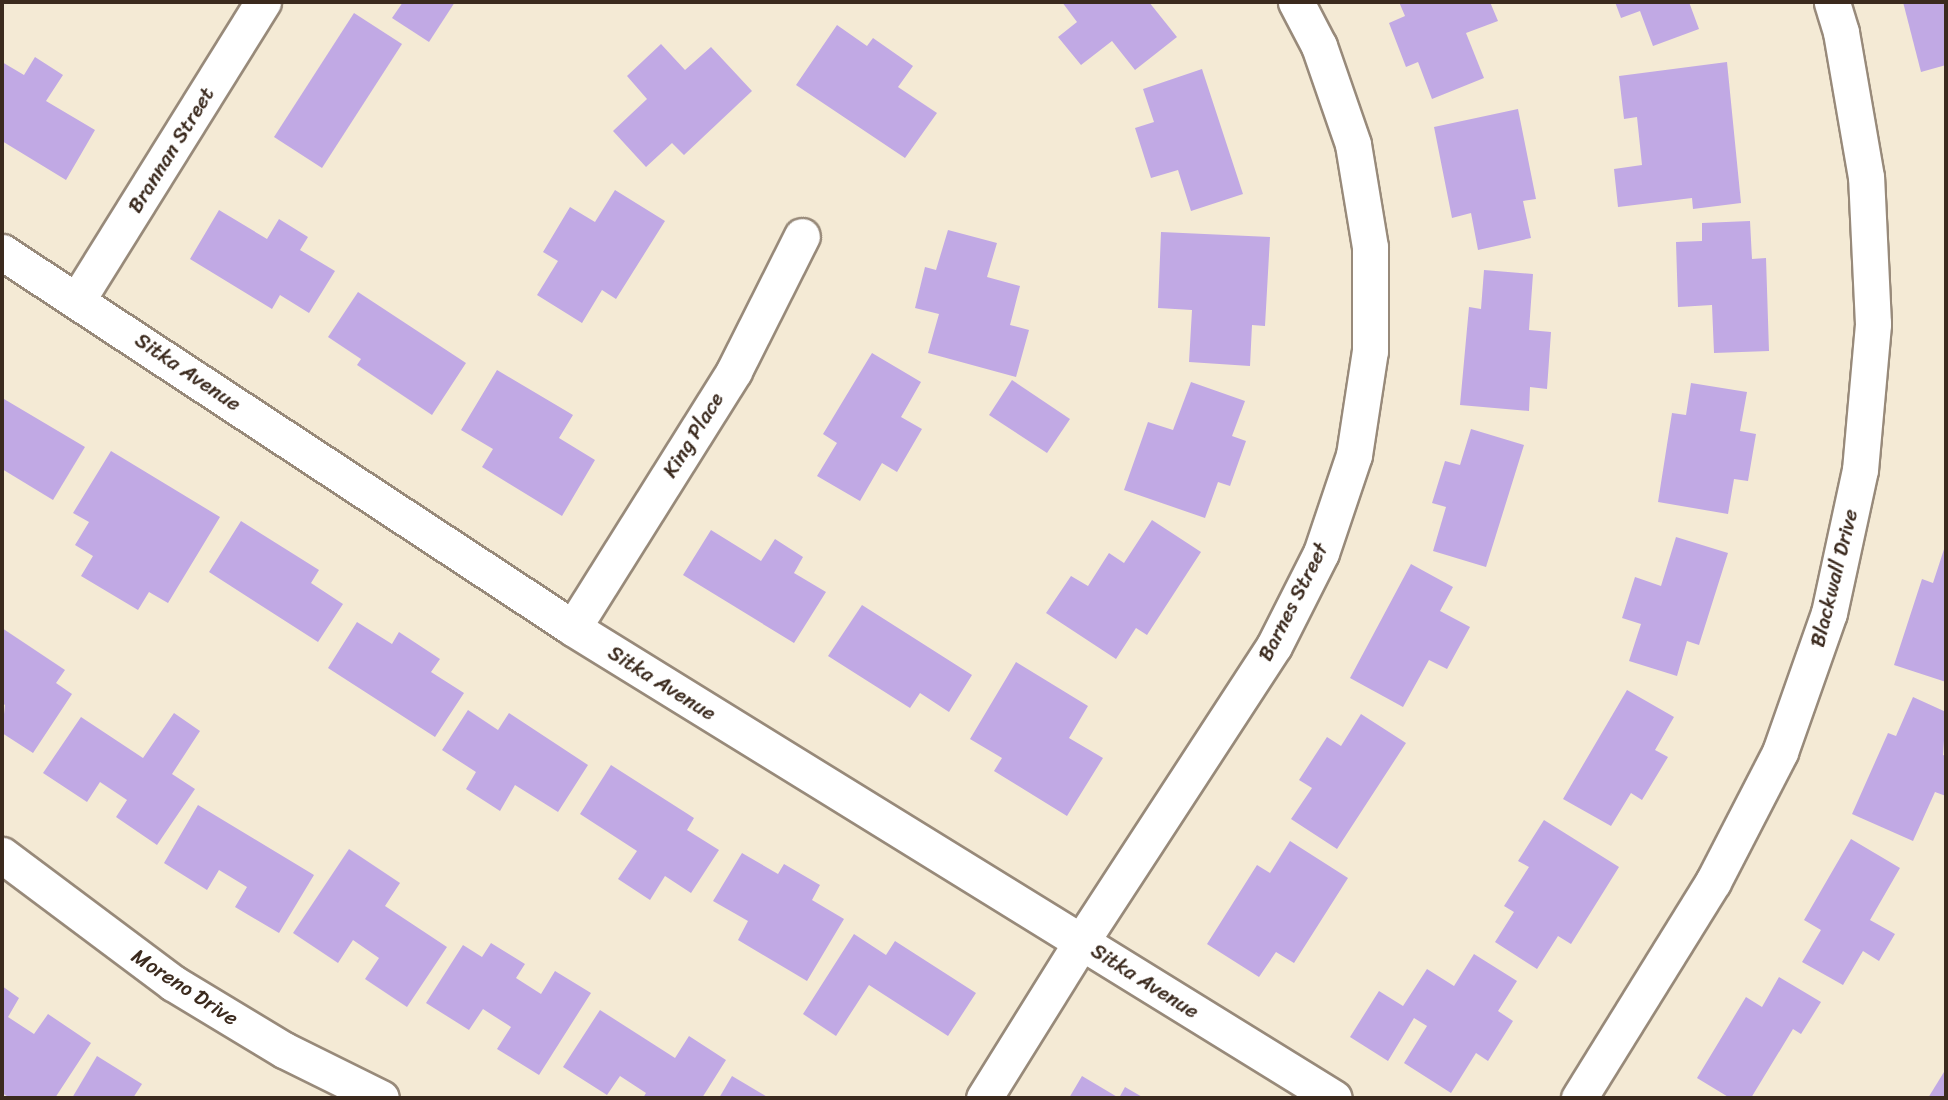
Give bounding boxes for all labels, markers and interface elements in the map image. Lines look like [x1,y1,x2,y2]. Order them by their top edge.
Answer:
street label: Brannan Street [122,82,220,218]
street label: Sitka Avenue [130,327,246,417]
street label: King Place [657,387,729,483]
street label: Blackwall Drive [1805,506,1863,650]
street label: Barnes Street [1252,539,1334,665]
street label: Sitka Avenue [603,640,721,726]
street label: Sitka Avenue [1086,938,1204,1024]
street label: Moreno Drive [127,943,243,1031]

